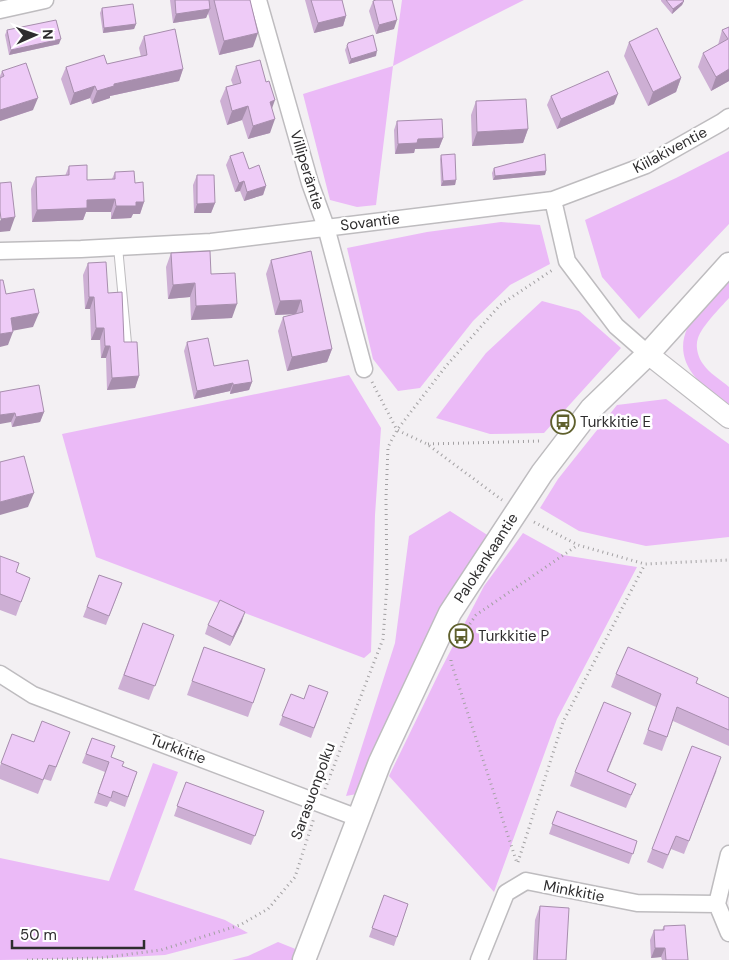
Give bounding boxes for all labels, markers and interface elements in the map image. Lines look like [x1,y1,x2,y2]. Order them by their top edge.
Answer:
north arrow [10,10,60,60]
text: N [39,29,57,40]
street label: Kiilakiventie [629,122,711,178]
street label: Villiperäntie [285,128,329,212]
street label: Sovantie [339,208,401,236]
bus stop icon: Turkkitie E [550,409,576,435]
place label: Turkkitie E [580,412,651,432]
street label: Palokankaantie [449,509,523,607]
bus stop icon: Turkkitie P [448,623,474,649]
place label: Turkkitie P [478,626,550,646]
street label: Turkkitie [147,729,209,769]
street label: Sarasuonpolku [286,740,340,842]
street label: Minkkitie [542,875,606,907]
scale bar [12,918,145,950]
text: 50 m [20,925,57,945]

